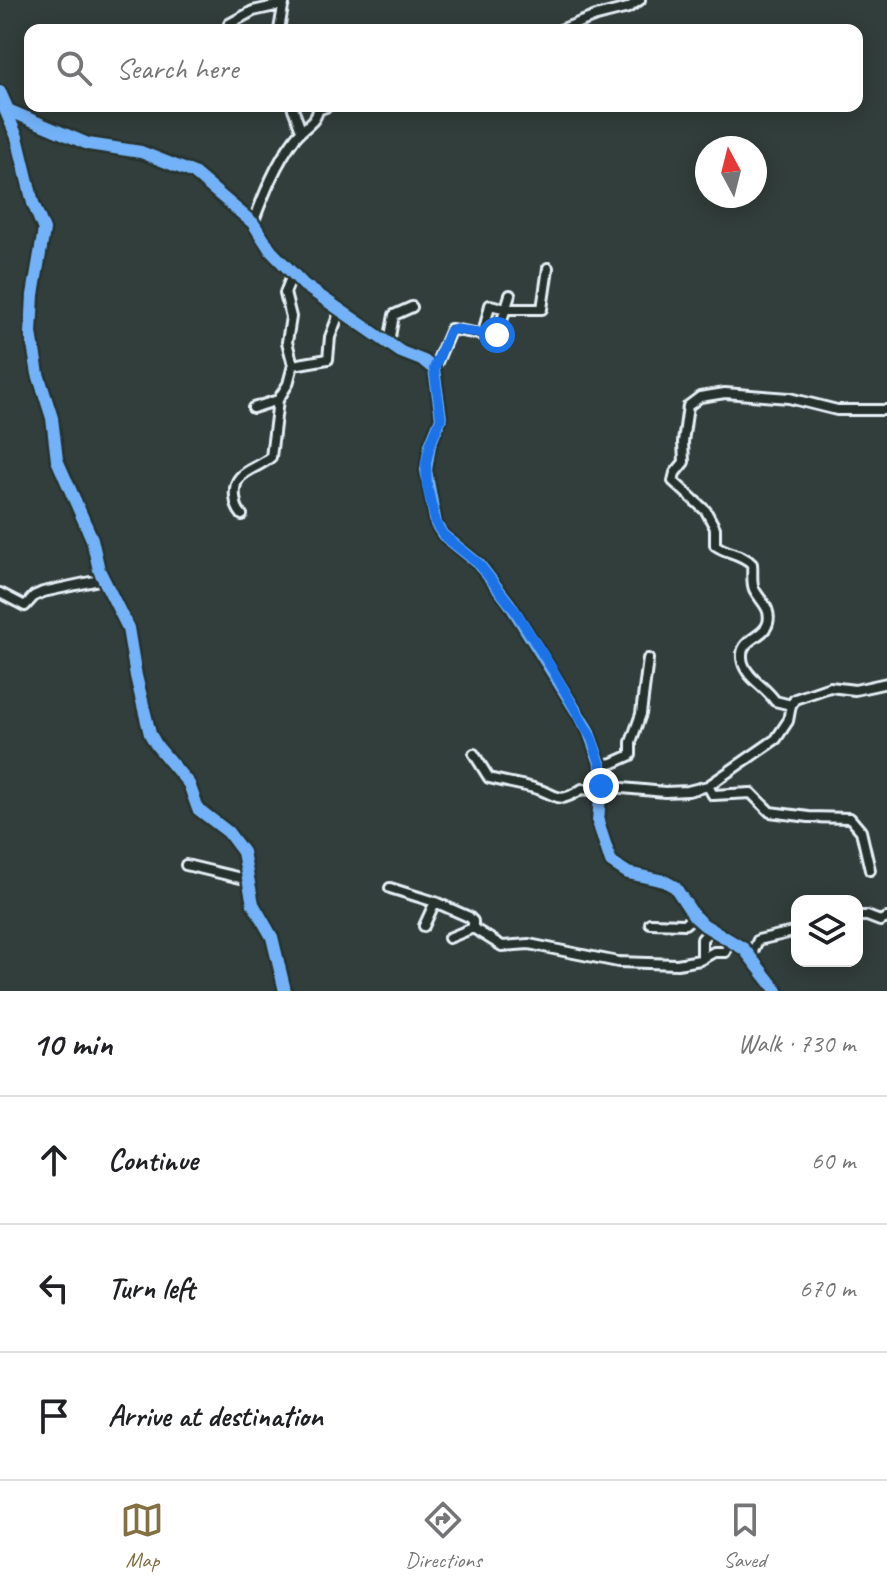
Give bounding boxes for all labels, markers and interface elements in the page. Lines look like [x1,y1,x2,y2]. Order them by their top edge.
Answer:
search box [24,24,863,112]
icon: search [52,46,96,90]
text: Search here [116,49,238,87]
north arrow [695,136,767,208]
route start [479,317,515,353]
route end [583,768,619,804]
map controls [791,895,863,967]
button: layers [791,895,863,967]
text: 10 min [32,1022,112,1065]
text: Walk · 730 m [738,1027,855,1060]
icon: ahead [32,1138,76,1182]
text: Continue [108,1141,198,1179]
text: 60 m [811,1144,855,1177]
icon: left [32,1266,76,1310]
text: Turn left [108,1269,195,1307]
text: 670 m [799,1272,855,1305]
icon: arrive [32,1394,76,1438]
text: Arrive at destination [108,1397,323,1435]
tab: Map [120,1498,164,1574]
tab: Directions [405,1498,482,1574]
tab: Saved [723,1498,767,1574]

